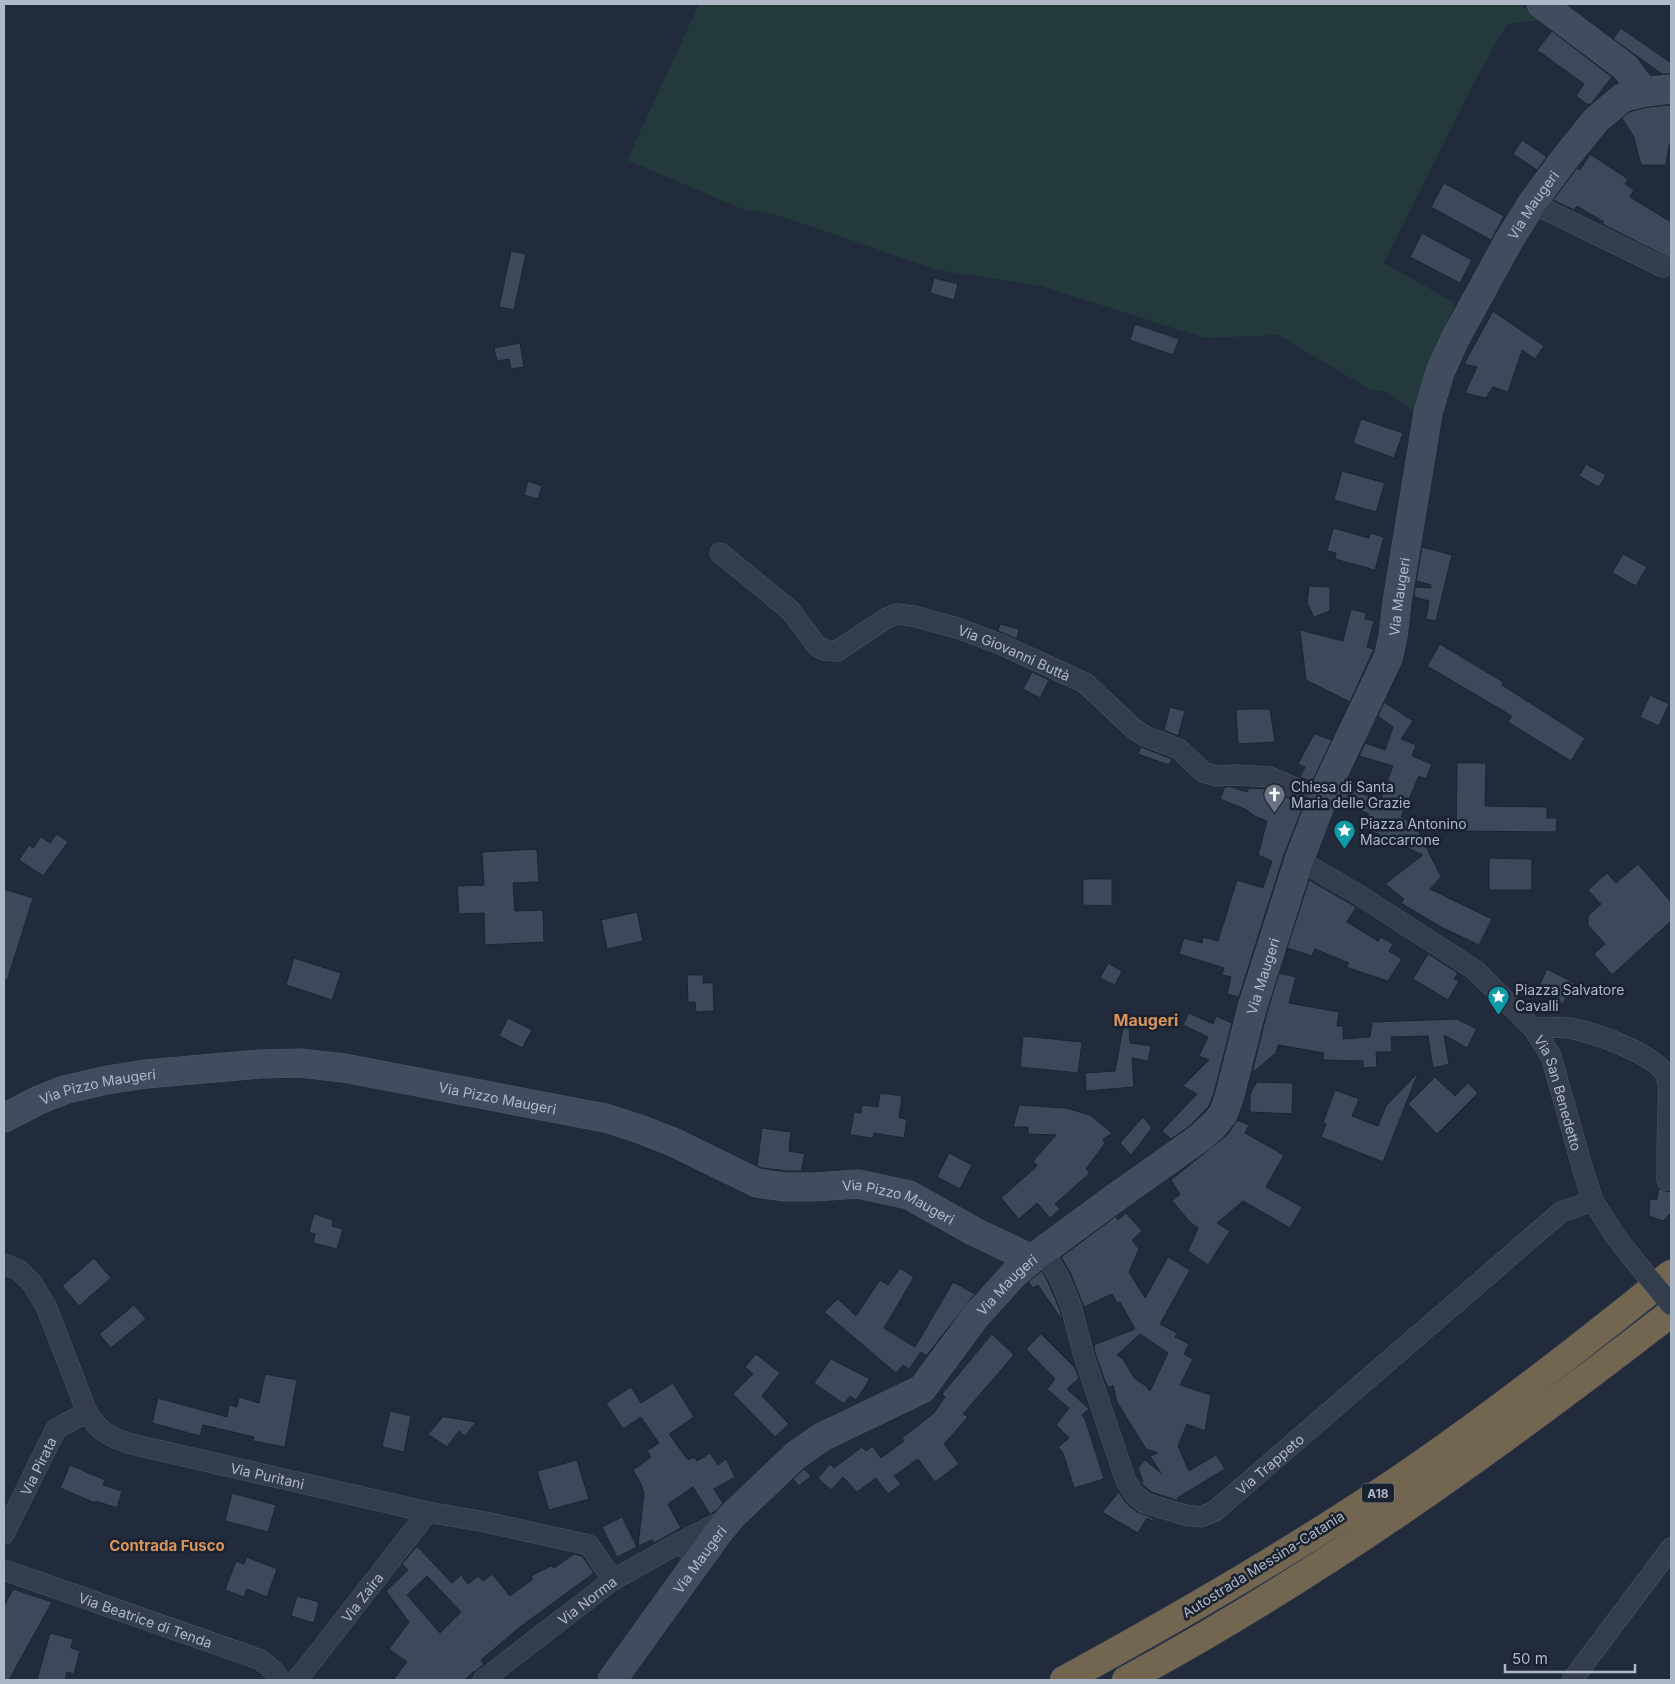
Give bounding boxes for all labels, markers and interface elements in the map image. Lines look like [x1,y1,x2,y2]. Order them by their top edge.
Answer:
street label: Via Maugeri [1503,167,1562,242]
street label: Via Maugeri [1385,556,1413,637]
street label: Via Giovanni Buttà [956,621,1073,684]
place label: Chiesa di Santa Maria delle Grazie [1291,778,1411,811]
church icon: Chiesa di Santa Maria delle Grazie [1263,782,1287,813]
place label: Piazza Antonino Maccarrone [1360,815,1467,848]
place icon: Piazza Antonino Maccarrone [1332,819,1356,850]
street label: Via Maugeri [1242,936,1282,1016]
place label: Piazza Salvatore Cavalli [1515,981,1624,1014]
place icon: Piazza Salvatore Cavalli [1487,985,1511,1016]
district label: Maugeri [1114,1010,1178,1030]
street label: Via San Benedetto [1531,1031,1586,1153]
street label: Via Pizzo Maugeri [37,1065,156,1108]
street label: Via Pizzo Maugeri [437,1078,558,1117]
street label: Via Pizzo Maugeri [841,1175,958,1227]
street label: Via Maugeri [973,1250,1040,1319]
street label: Via Trappeto [1232,1430,1307,1498]
street label: Via Pirata [16,1434,59,1498]
street label: Via Puritani [229,1459,306,1492]
road number: A18 [1362,1484,1394,1502]
street label: Autostrada Messina-Catania [1179,1507,1347,1621]
street label: Via Maugeri [669,1522,729,1596]
district label: Contrada Fusco [109,1536,225,1555]
street label: Via Zaira [337,1569,386,1625]
street label: Via Norma [554,1572,620,1628]
street label: Via Beatrice di Tenda [76,1588,215,1651]
scale bar [1505,1642,1635,1674]
text: 50 m [1512,1649,1548,1668]

